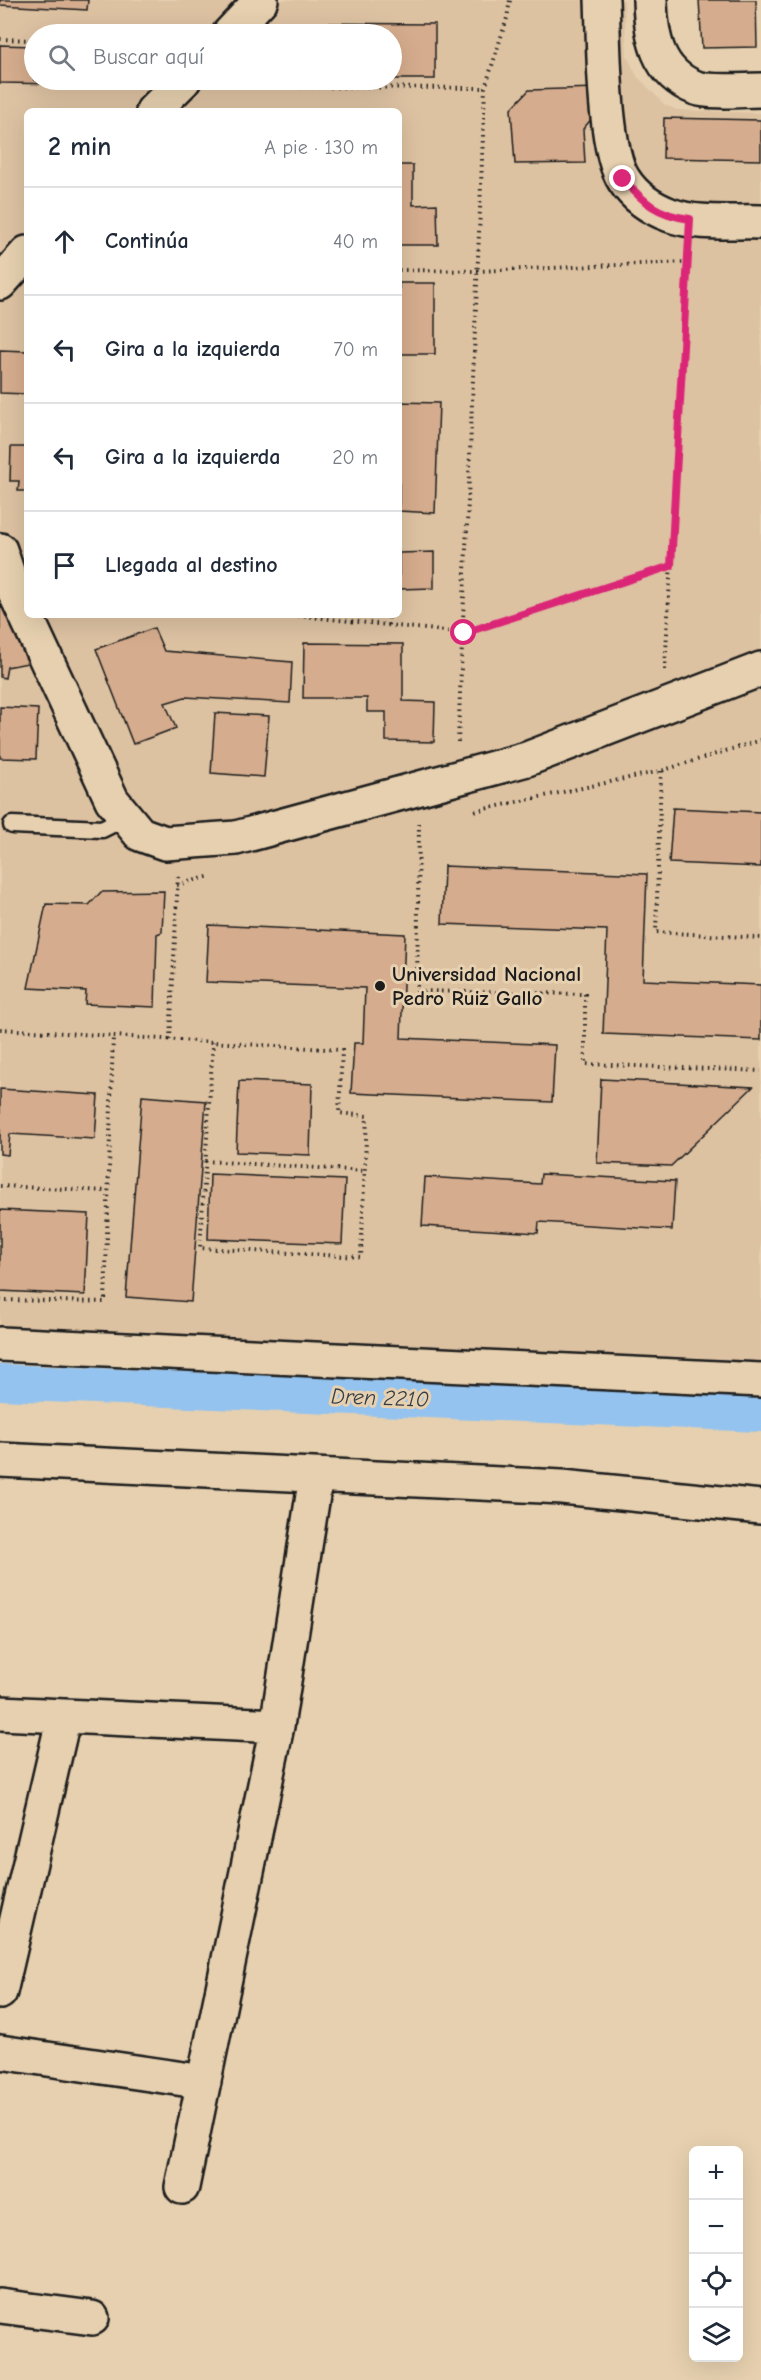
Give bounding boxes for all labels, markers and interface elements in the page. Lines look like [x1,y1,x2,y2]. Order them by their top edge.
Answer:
search box [24,24,402,90]
icon: search [45,41,78,74]
text: Buscar aquí [93,44,204,70]
text: 2 min [48,132,111,162]
text: A pie · 130 m [264,136,378,159]
route end [609,165,635,191]
icon: ahead [48,225,81,258]
text: Continúa [105,228,189,254]
text: 40 m [333,230,378,253]
icon: left [48,333,81,366]
text: Gira a la izquierda [105,336,280,362]
text: 70 m [333,338,378,361]
icon: left [48,441,81,474]
text: Gira a la izquierda [105,444,280,470]
text: 20 m [332,446,378,469]
icon: arrive [48,549,81,582]
text: Llegada al destino [105,552,278,578]
route start [450,619,476,645]
place label: Universidad Nacional Pedro Ruiz Gallo [392,962,581,1010]
marker: Universidad Nacional Pedro Ruiz Gallo [373,979,387,993]
water label: Dren 2210 [331,1383,429,1413]
map controls [689,2146,743,2362]
button: + [689,2146,743,2200]
button: − [689,2200,743,2254]
button: locate [689,2254,743,2308]
button: layers [689,2308,743,2362]

